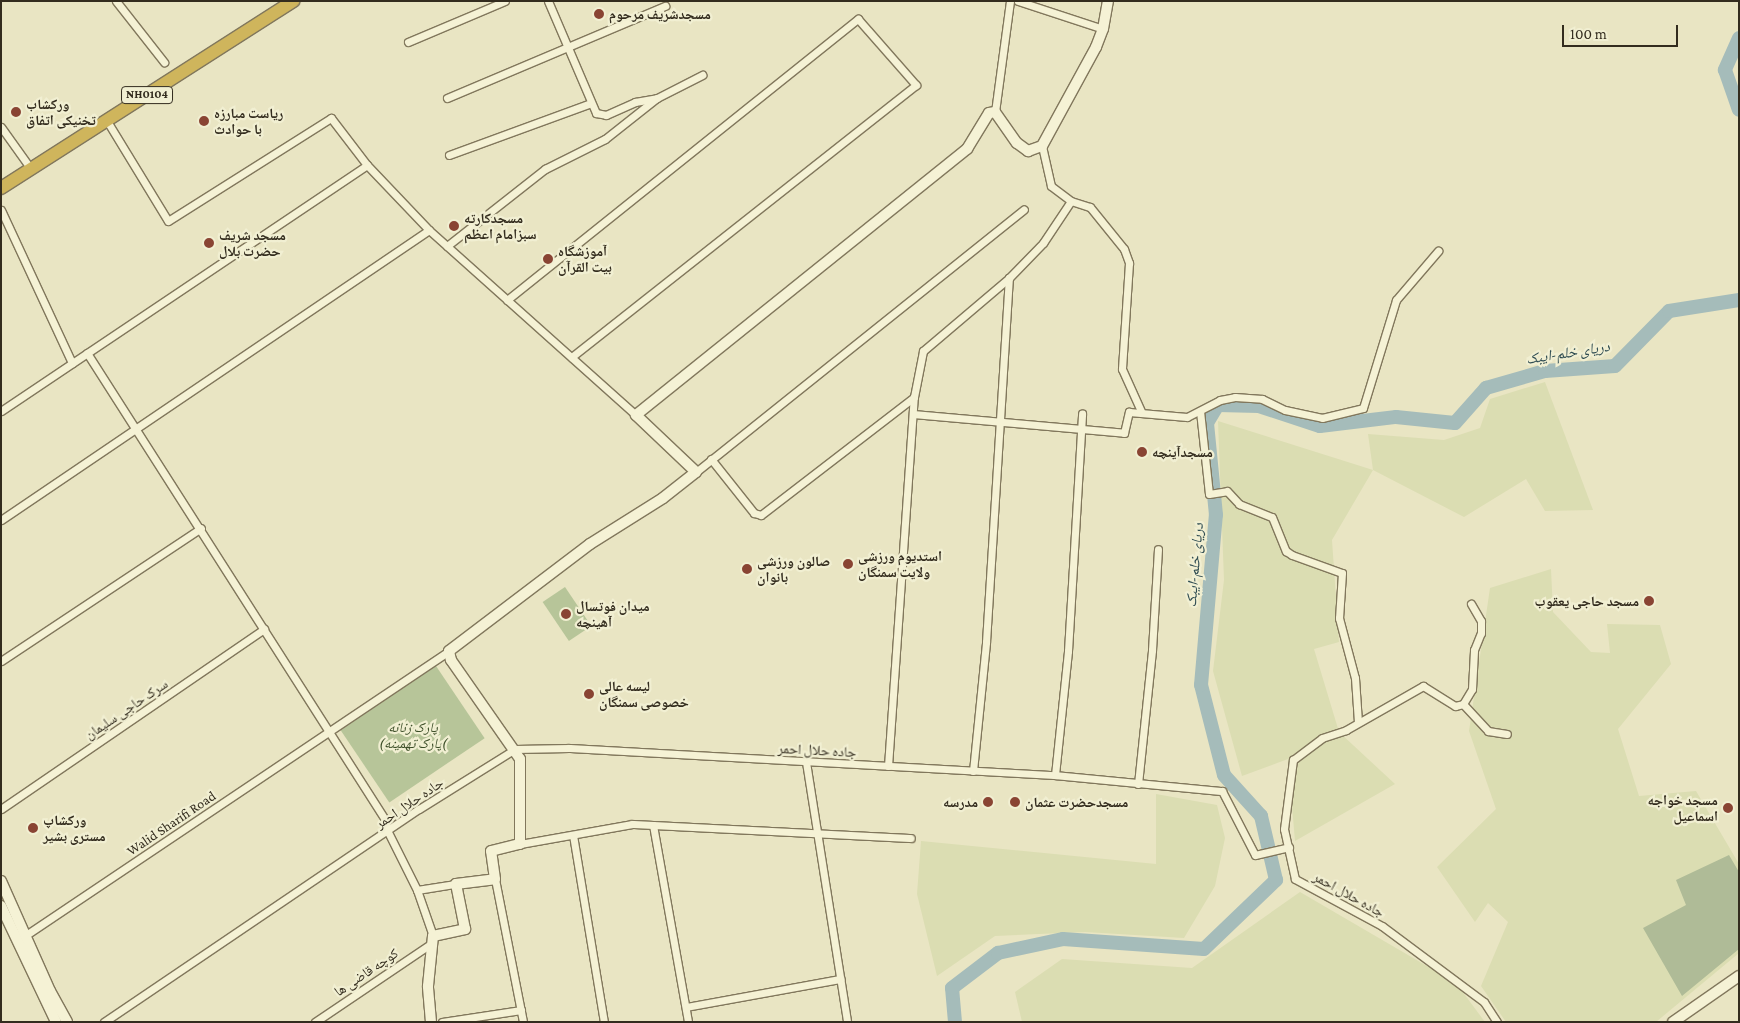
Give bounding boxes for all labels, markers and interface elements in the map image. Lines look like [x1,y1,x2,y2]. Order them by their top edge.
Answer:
place label: مسجدشریف مرحوم [609,6,711,22]
marker: مسجدشریف مرحوم [593,8,605,20]
scale bar [1565,15,1681,47]
text: 100 m [1570,26,1607,42]
road number: NH0104 [121,86,173,104]
place label: ورکشاب تخنیکی اتفاق [26,96,96,128]
place label: ریاست مبارزه با حوادث [214,105,283,138]
marker: ورکشاب تخنیکی اتفاق [10,106,22,118]
marker: ریاست مبارزه با حوادث [198,115,210,127]
place label: مسجدکارته سبزامام اعظم [464,210,537,242]
marker: مسجدکارته سبزامام اعظم [448,220,460,232]
place label: مسجد شریف حضرت بلال [219,227,286,260]
marker: مسجد شریف حضرت بلال [203,237,215,249]
place label: آموزشگاه بیت القرآن [558,243,612,276]
marker: آموزشگاه بیت القرآن [542,253,554,265]
water label: دریای خلم-ایبک [1525,338,1611,368]
place label: مسجدآینچه [1152,444,1213,460]
marker: مسجدآینچه [1136,446,1148,458]
water label: دریای خلم-ایبک [1182,522,1208,608]
place label: استدیوم ورزشی ولایت سمنگان [858,548,942,580]
place label: صالون ورزشی بانوان [757,553,830,586]
marker: استدیوم ورزشی ولایت سمنگان [842,558,854,570]
marker: صالون ورزشی بانوان [741,563,753,575]
place label: مسجد حاجی یعقوب [1534,593,1639,609]
marker: مسجد حاجی یعقوب [1643,595,1655,607]
place label: میدان فوتسال آهینچه [576,598,650,630]
marker: میدان فوتسال آهینچه [560,608,572,620]
street label: سرک حاجی سلیمان [81,675,171,743]
place label: لیسه عالی خصوصی سمنگان [599,678,689,710]
marker: لیسه عالی خصوصی سمنگان [583,688,595,700]
park label: پارک زنانه (پارک تهمینه( [379,719,447,752]
street label: جاده حلال احمر [777,740,857,760]
street label: جاده حلال احمر [372,774,446,832]
street label: Walid Sharifi Road [123,787,219,859]
place label: مسجد خواجه اسماعیل [1647,792,1718,824]
place label: مدرسه [943,794,978,810]
place label: مسجدحضرت عثمان [1025,794,1128,810]
marker: مدرسه [982,796,994,808]
marker: مسجدحضرت عثمان [1009,796,1021,808]
marker: مسجد خواجه اسماعیل [1722,802,1734,814]
place label: ورکشاپ مستری بشیر [43,812,106,844]
marker: ورکشاپ مستری بشیر [27,822,39,834]
street label: جاده حلال احمر [1311,868,1387,920]
street label: کوچه قاضی ها [331,944,401,1000]

